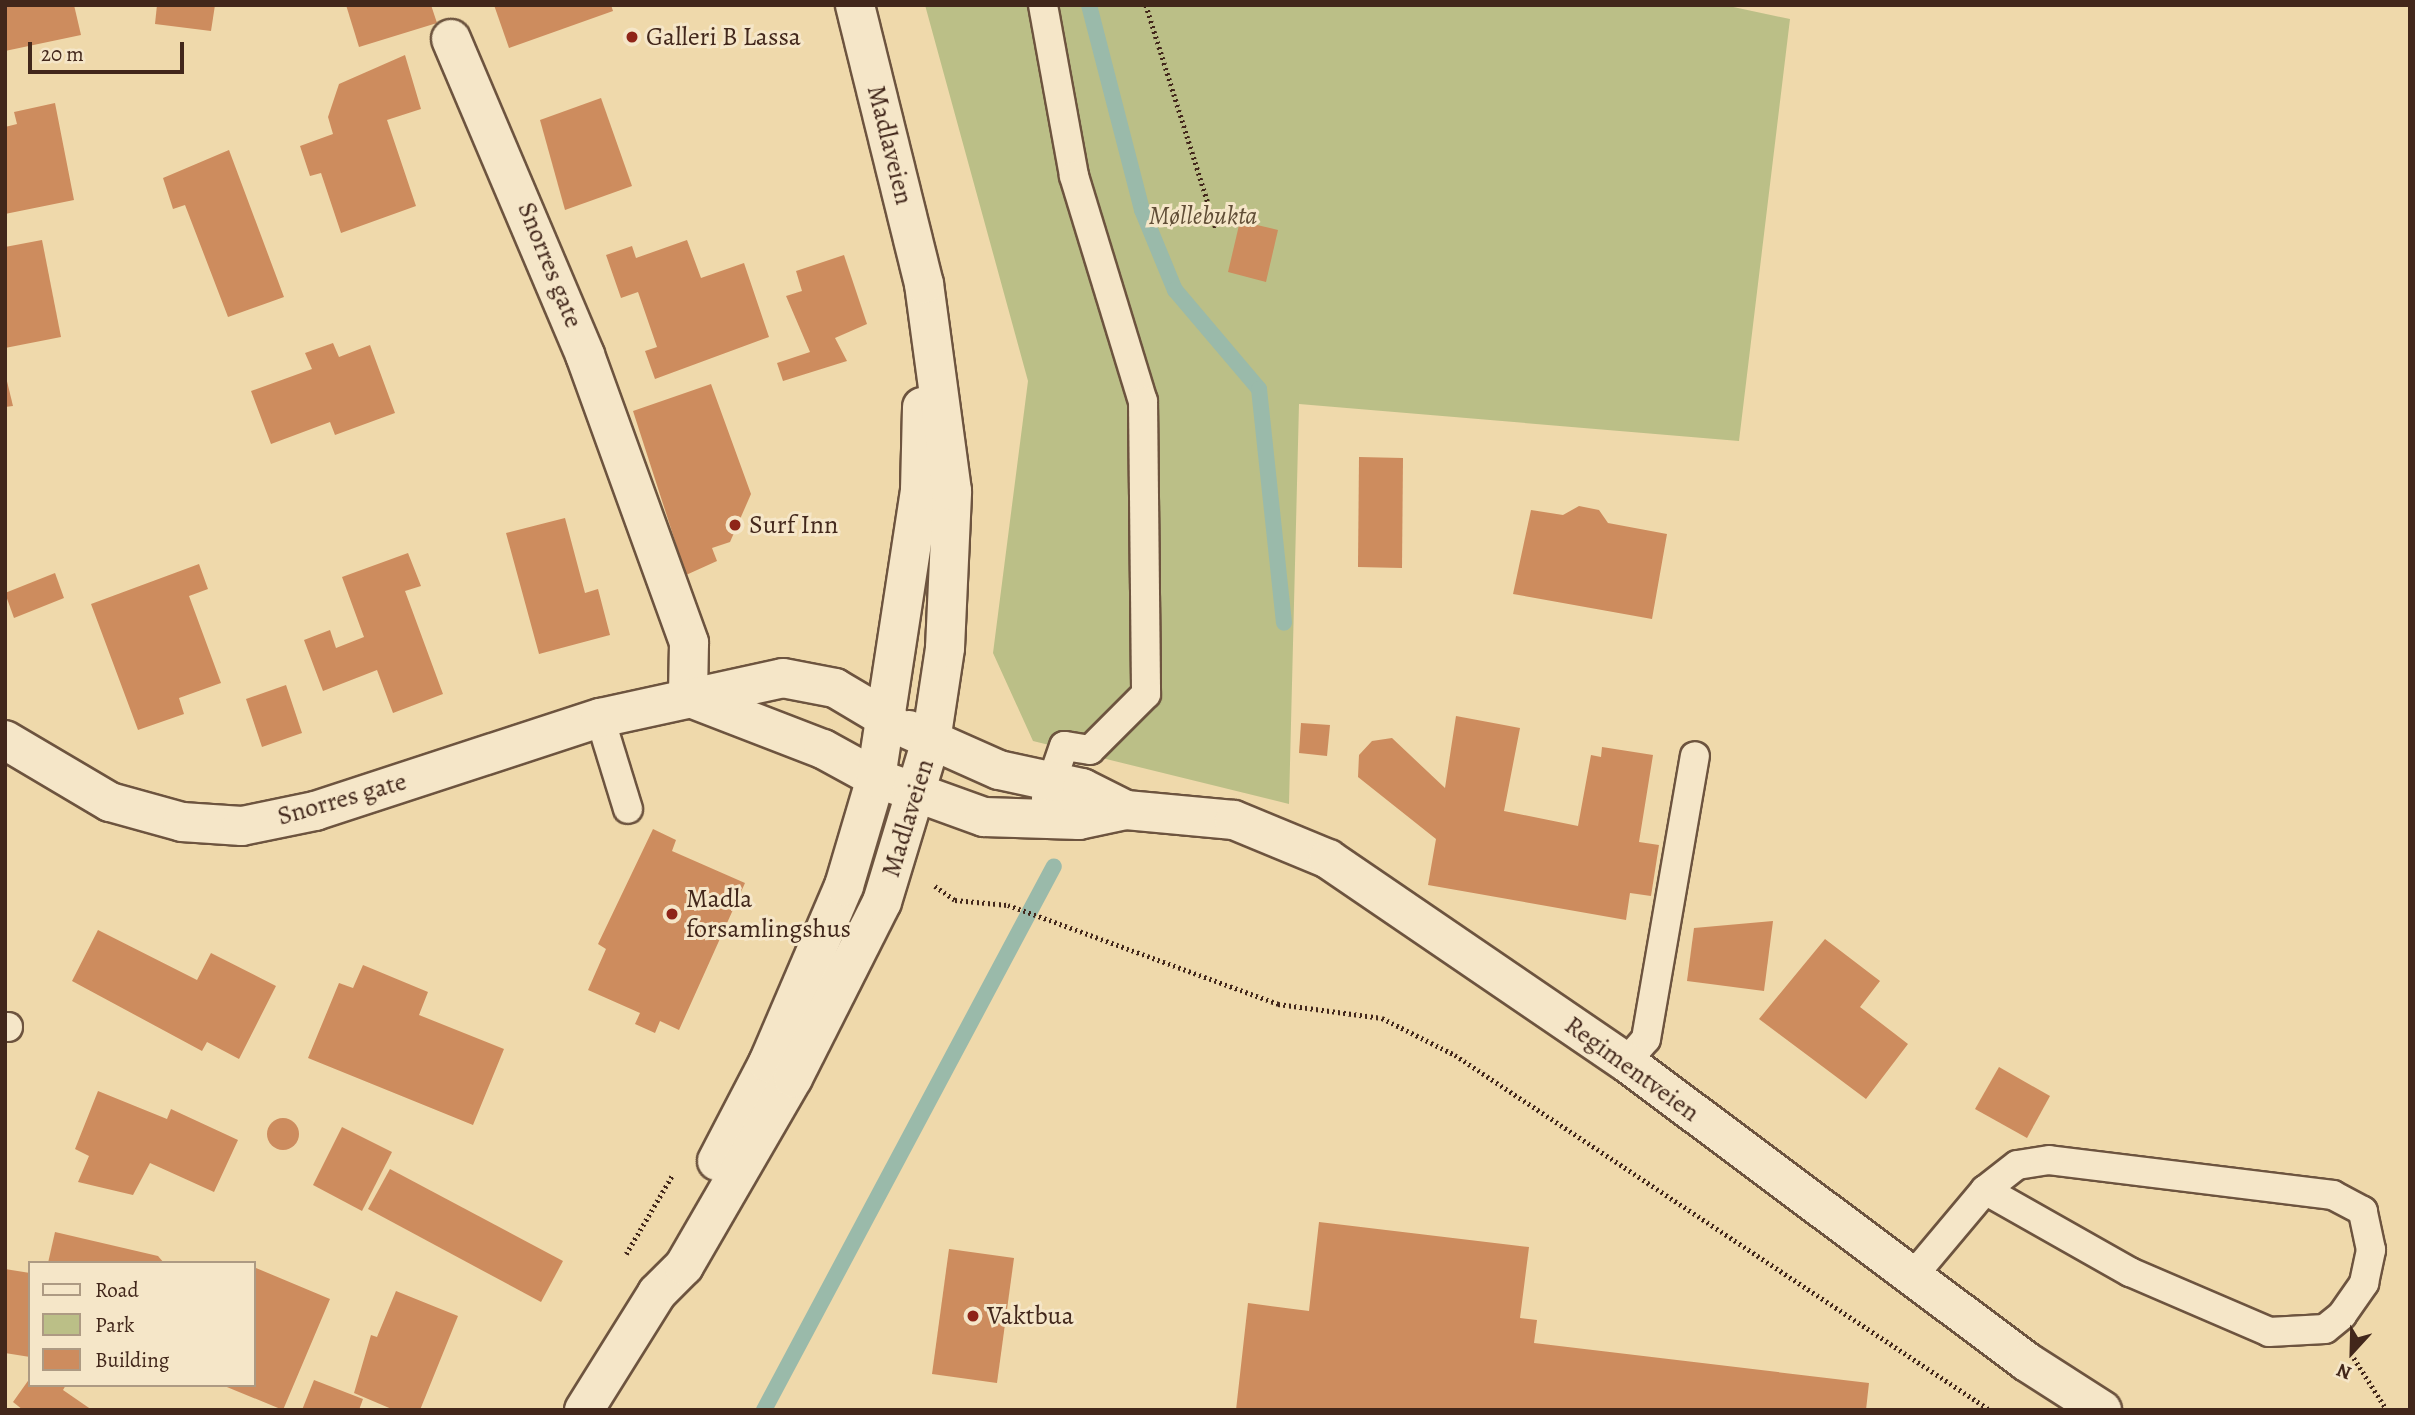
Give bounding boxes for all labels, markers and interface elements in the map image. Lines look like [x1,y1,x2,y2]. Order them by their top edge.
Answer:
place label: Galleri B Lassa [646,21,801,53]
scale bar [32,28,187,72]
marker: Galleri B Lassa [624,29,640,45]
text: 20 m [41,40,84,68]
street label: Madlaveien [860,82,920,208]
street label: Snorres gate [511,198,589,332]
park label: Møllebukta [1149,200,1257,232]
place label: Surf Inn [749,509,838,541]
marker: Surf Inn [727,517,743,533]
street label: Madlaveien [875,755,941,881]
street label: Snorres gate [274,766,410,832]
place label: Madla forsamlingshus [686,883,851,944]
marker: Madla forsamlingshus [664,906,680,922]
street label: Regimentveien [1559,1010,1705,1128]
legend [28,1261,256,1387]
text: Road [95,1276,139,1304]
place label: Vaktbua [987,1300,1074,1332]
marker: Vaktbua [965,1308,981,1324]
text: Park [95,1311,134,1339]
north arrow [2317,1317,2387,1387]
text: Building [95,1346,169,1374]
text: N [2333,1357,2355,1386]

